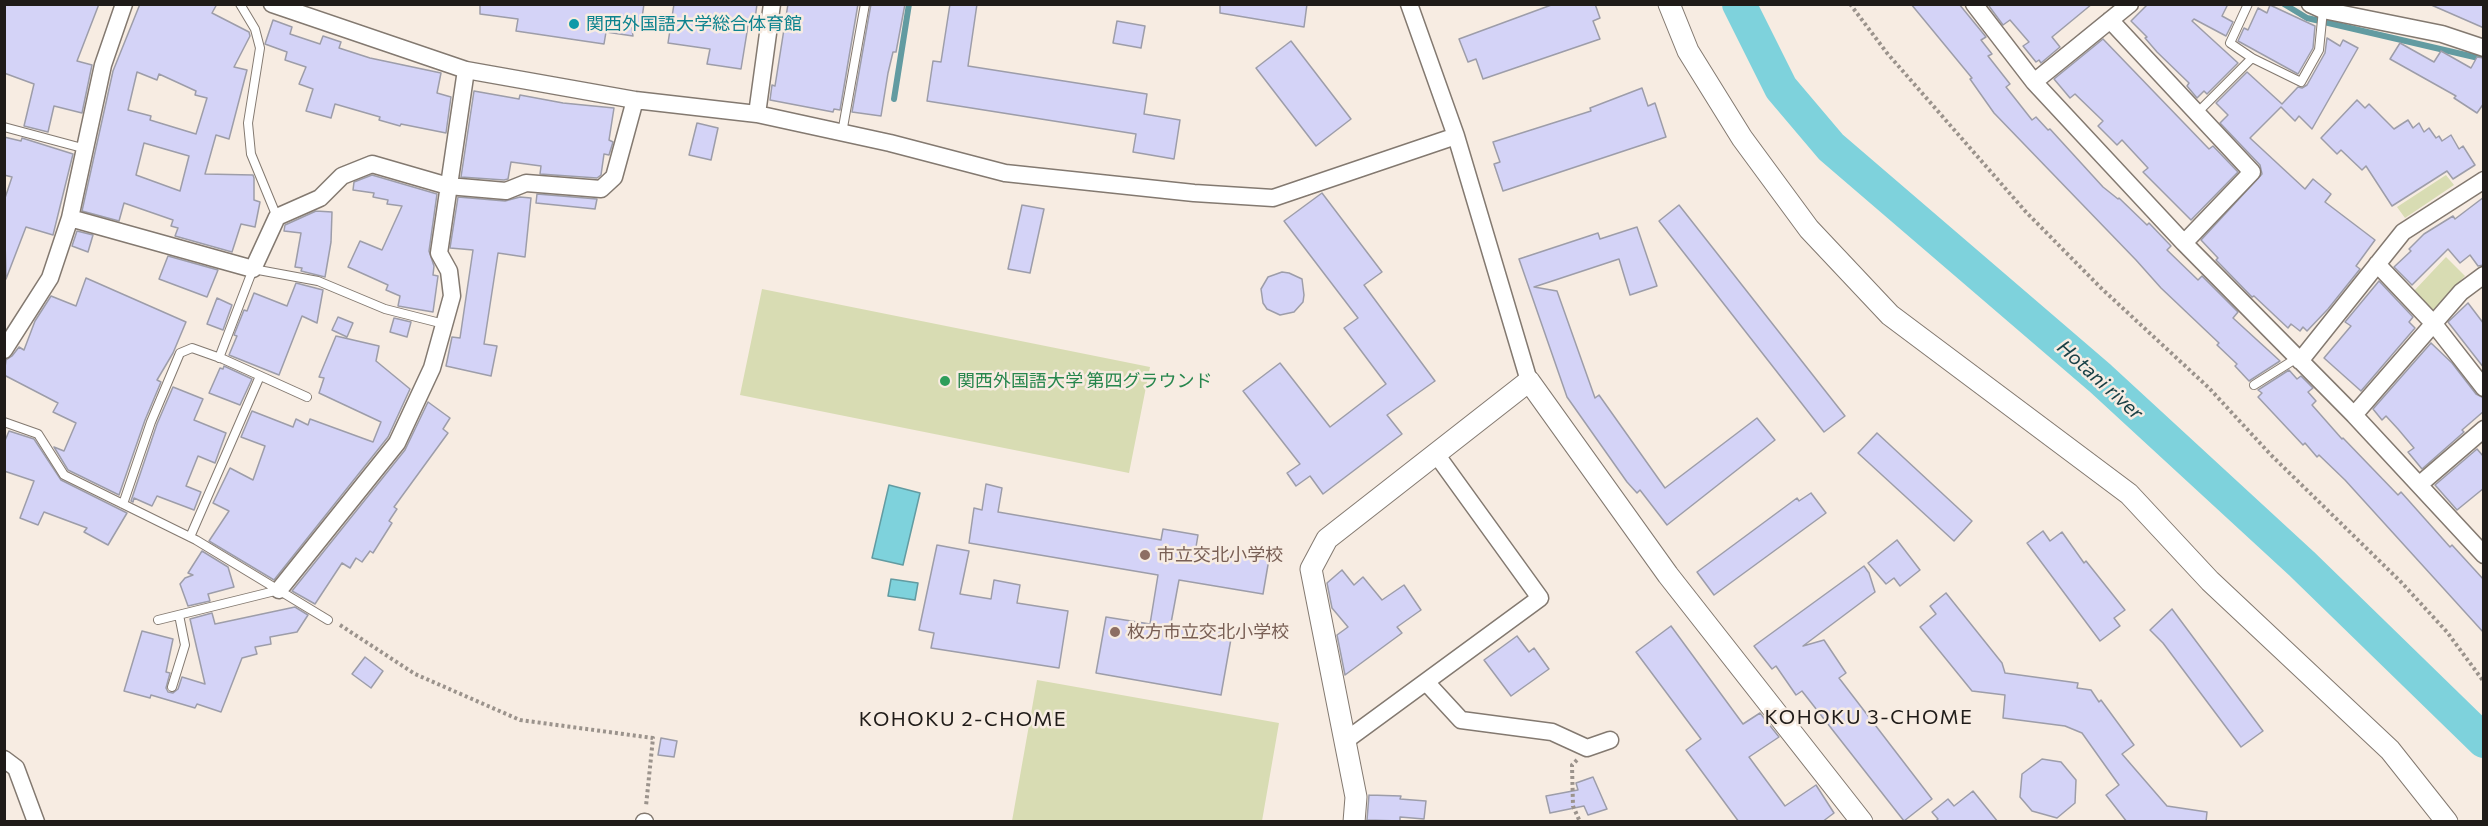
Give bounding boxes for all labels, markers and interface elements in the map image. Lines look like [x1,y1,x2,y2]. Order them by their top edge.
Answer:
place label: 関西外国語大学総合体育館 [586,13,802,35]
marker: 関西外国語大学総合体育館 [567,17,581,31]
water label: Hotani river [2052,335,2148,425]
place label: 関西外国語大学 第四グラウンド [957,370,1212,392]
marker: 関西外国語大学 第四グラウンド [938,374,952,388]
place label: 市立交北小学校 [1157,544,1283,566]
marker: 市立交北小学校 [1138,548,1152,562]
place label: 枚方市立交北小学校 [1127,621,1289,643]
marker: 枚方市立交北小学校 [1108,625,1122,639]
district label: KOHOKU 3-CHOME [1765,705,1973,729]
district label: KOHOKU 2-CHOME [859,707,1067,731]

